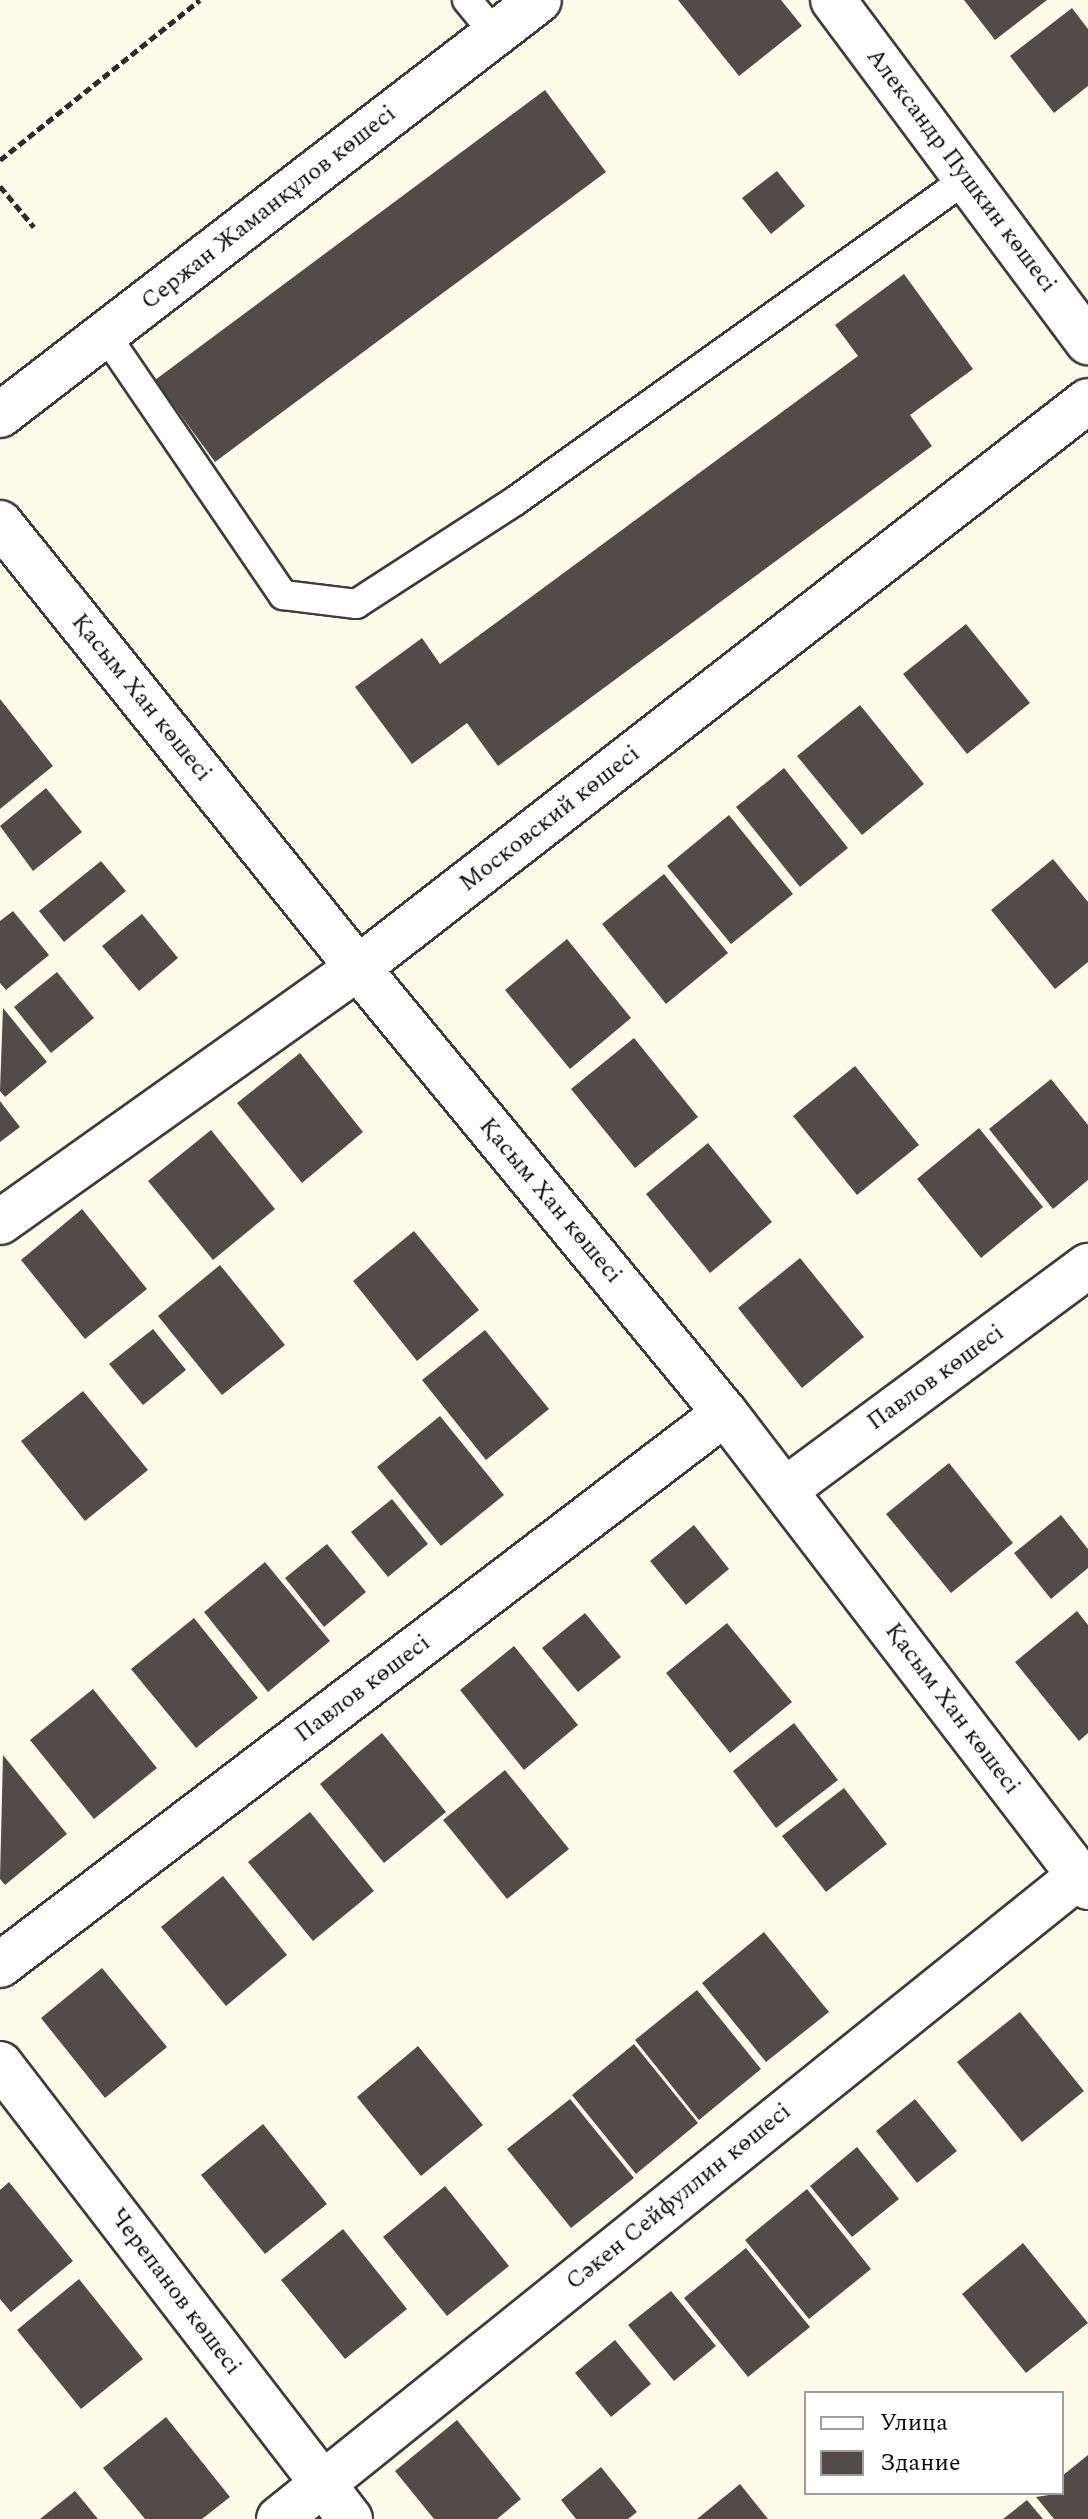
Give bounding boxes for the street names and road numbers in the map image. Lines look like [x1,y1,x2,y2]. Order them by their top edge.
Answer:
street label: Александр Пушкин көшесі [860,43,1062,299]
street label: Сержан Жаманқұлов көшесі [136,100,402,316]
street label: Қасым Хан көшесі [65,608,217,788]
street label: Московский көшесі [454,740,646,898]
street label: Қасым Хан көшесі [472,1112,628,1290]
street label: Павлов көшесі [862,1319,1010,1437]
street label: Қасым Хан көшесі [878,1618,1026,1800]
street label: Павлов көшесі [290,1629,436,1749]
street label: Сәкен Сейфуллин көшесі [561,2097,797,2297]
street label: Черепанов көшесі [103,2203,247,2381]

